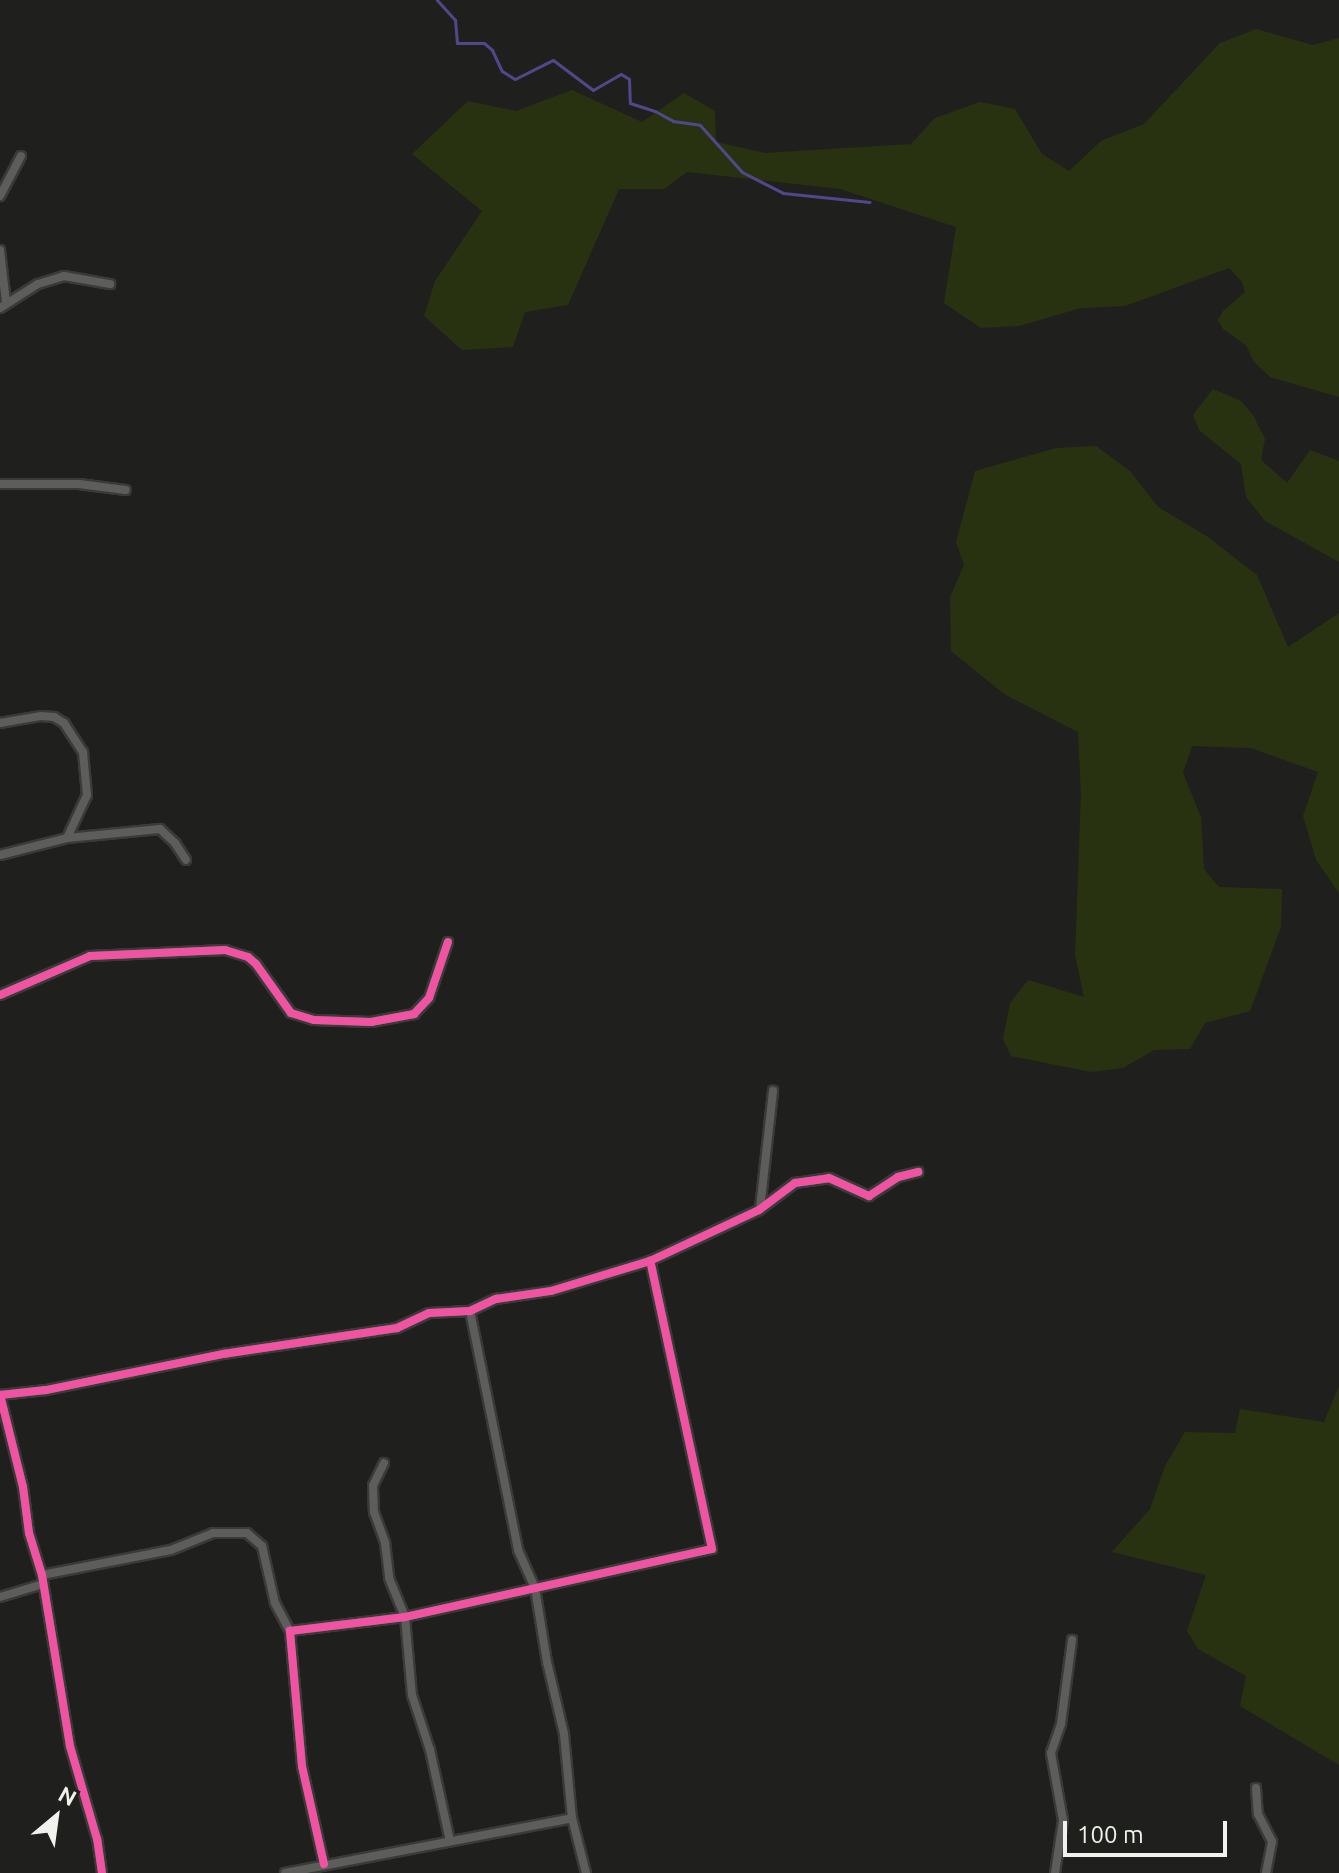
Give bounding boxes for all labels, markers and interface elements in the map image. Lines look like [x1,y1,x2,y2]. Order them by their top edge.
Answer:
north arrow [16,1777,96,1857]
text: N [55,1781,81,1810]
scale bar [1067,1805,1231,1855]
text: 100 m [1077,1821,1144,1848]

